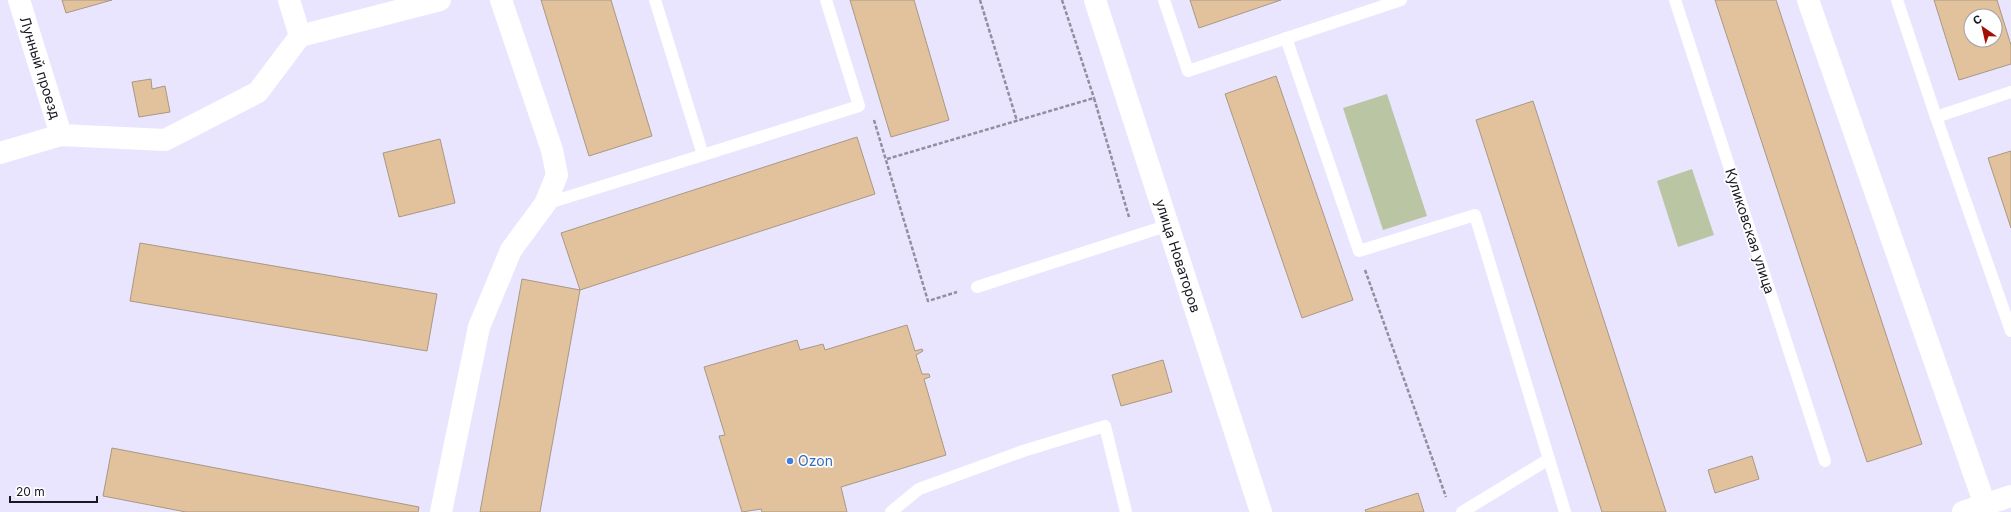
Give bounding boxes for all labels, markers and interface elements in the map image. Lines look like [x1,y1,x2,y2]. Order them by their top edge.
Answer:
north arrow [1963,8,2003,48]
text: С [1970,12,1985,28]
street label: Лунный проезд [17,14,65,121]
street label: Куликовская улица [1722,166,1779,296]
street label: улица Новаторов [1152,197,1205,315]
place label: Ozon [798,452,833,469]
marker: Ozon [785,456,795,466]
scale bar [10,478,97,504]
text: 20 m [16,484,45,499]

